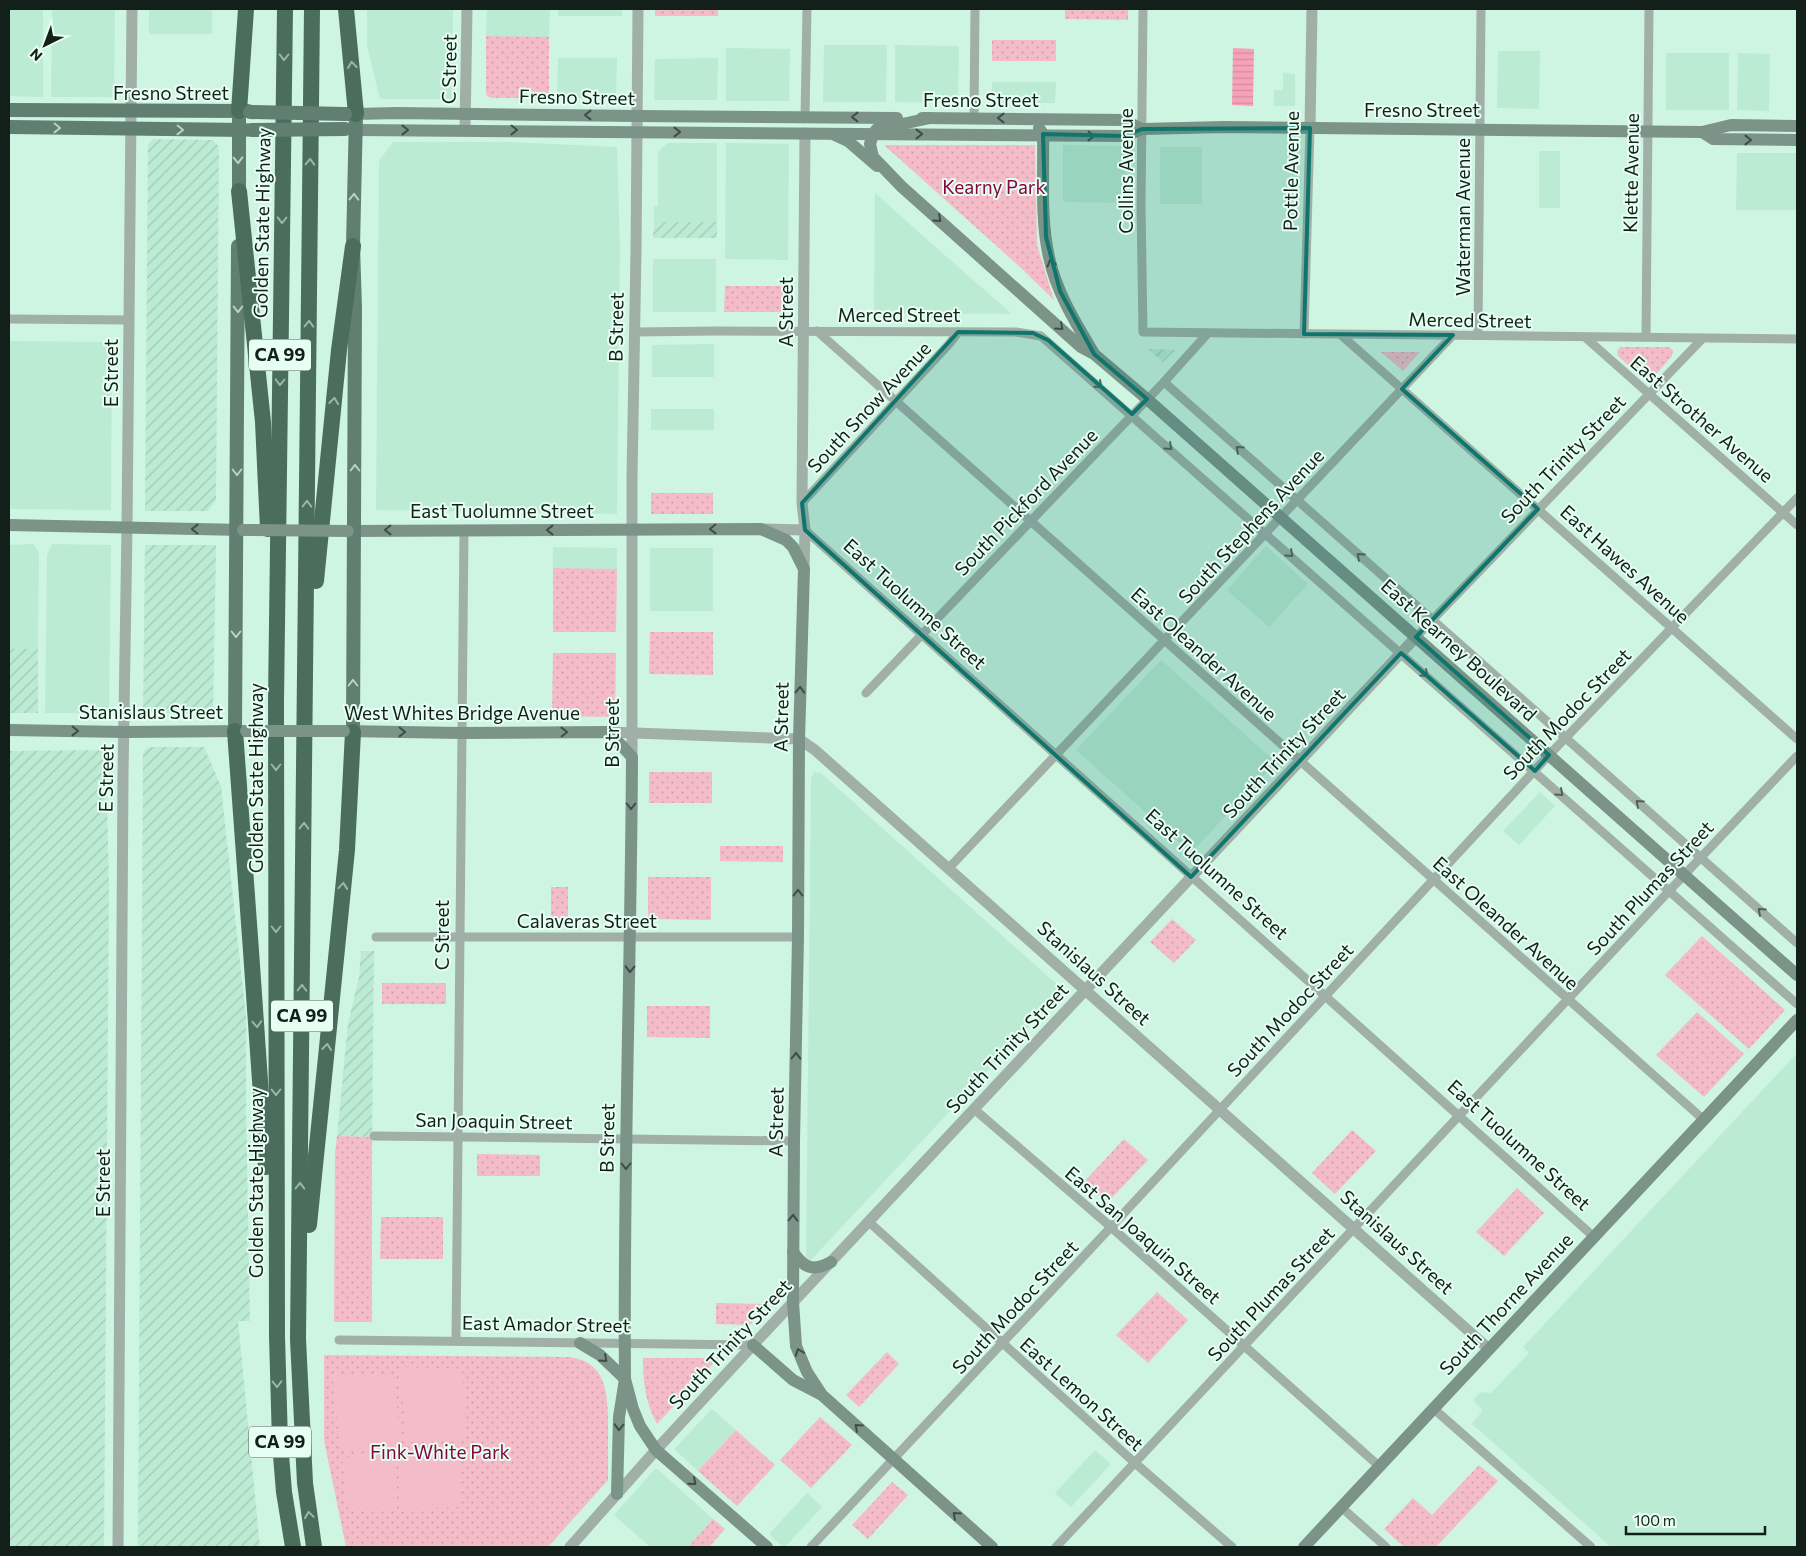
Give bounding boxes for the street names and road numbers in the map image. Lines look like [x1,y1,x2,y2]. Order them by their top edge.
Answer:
street label: C Street [436,33,461,104]
street label: Fresno Street [113,81,229,104]
street label: Fresno Street [519,84,635,109]
street label: Fresno Street [923,88,1039,111]
street label: Fresno Street [1364,98,1480,121]
street label: Collins Avenue [1114,108,1137,234]
street label: Pottle Avenue [1278,111,1303,231]
street label: Klette Avenue [1618,113,1643,233]
street label: Golden State Highway [248,128,275,318]
street label: Waterman Avenue [1451,138,1474,296]
street label: A Street [774,277,797,347]
street label: B Street [603,292,628,362]
street label: Merced Street [837,303,961,326]
street label: Merced Street [1408,307,1532,332]
street label: South Snow Avenue [802,336,935,477]
street label: E Street [99,338,122,407]
road number: CA 99 [249,340,311,370]
street label: East Strother Avenue [1626,350,1778,487]
street label: South Trinity Street [1496,390,1630,528]
street label: South Pickford Avenue [949,423,1102,580]
street label: South Stephens Avenue [1173,444,1328,608]
street label: East Tuolumne Street [410,499,594,522]
street label: East Hawes Avenue [1556,500,1695,628]
street label: East Tuolumne Street [839,534,992,674]
street label: East Kearney Boulevard [1377,574,1542,726]
street label: East Oleander Avenue [1127,582,1282,725]
street label: South Modoc Street [1498,643,1635,784]
street label: A Street [768,681,793,752]
street label: Golden State Highway [244,683,267,873]
street label: South Trinity Street [1218,683,1350,822]
street label: B Street [600,698,623,768]
street label: Stanislaus Street [79,700,223,723]
street label: West Whites Bridge Avenue [344,701,580,724]
street label: E Street [93,743,118,812]
street label: East Tuolumne Street [1141,804,1294,944]
street label: South Plumas Street [1581,816,1718,960]
street label: East Oleander Avenue [1429,851,1584,994]
street label: C Street [430,900,453,970]
street label: Calaveras Street [517,909,657,932]
street label: Stanislaus Street [1033,916,1156,1030]
street label: South Modoc Street [1222,938,1358,1081]
street label: South Trinity Street [941,978,1073,1117]
road number: CA 99 [271,1000,333,1032]
street label: East Tuolumne Street [1443,1075,1596,1215]
street label: A Street [763,1086,788,1157]
street label: Golden State Highway [244,1088,267,1278]
street label: B Street [594,1103,619,1173]
street label: San Joaquin Street [415,1108,573,1133]
street label: E Street [91,1148,114,1217]
street label: East San Joaquin Street [1061,1161,1226,1309]
street label: Stanislaus Street [1336,1185,1459,1299]
street label: South Plumas Street [1202,1222,1339,1366]
street label: South Thorne Avenue [1434,1228,1577,1379]
street label: South Modoc Street [947,1235,1083,1378]
street label: South Trinity Street [664,1274,796,1413]
street label: East Amador Street [462,1311,630,1336]
street label: East Lemon Street [1016,1332,1149,1455]
road number: CA 99 [249,1426,311,1458]

